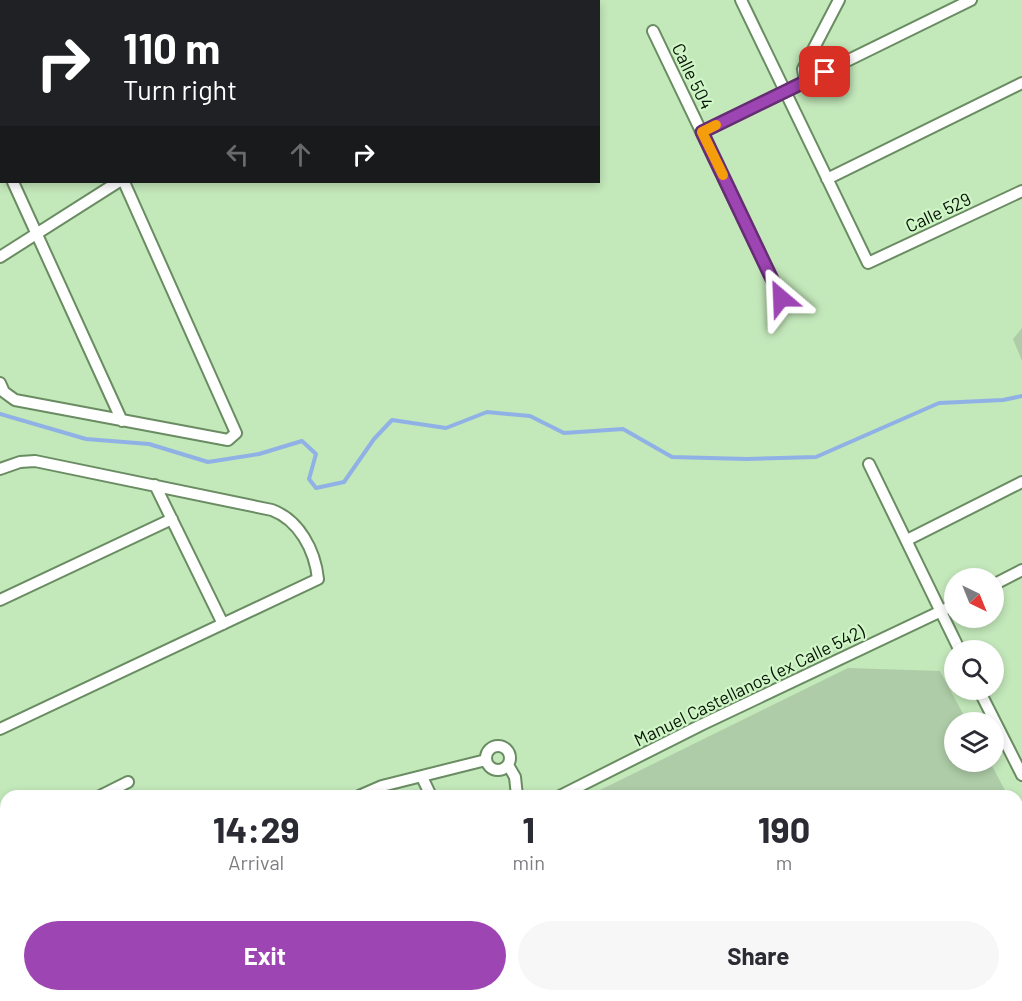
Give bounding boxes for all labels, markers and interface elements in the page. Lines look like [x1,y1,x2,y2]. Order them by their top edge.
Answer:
text: 110 m [123,22,220,72]
icon: right [24,24,102,102]
street label: Calle 504 [668,39,718,113]
pin [799,46,850,97]
icon: arrive [808,55,841,88]
text: Turn right [123,73,237,105]
icon: left [221,138,254,171]
icon: ahead [284,138,317,171]
icon: right [347,138,380,171]
street label: Calle 529 [902,187,974,237]
position arrow [749,266,813,330]
north arrow [944,568,1004,628]
map controls [944,568,1004,772]
street label: Manuel Castellanos (ex Calle 542) [630,619,868,750]
button: search [944,640,1004,700]
button: layers [944,712,1004,772]
text: 14:29 [213,807,300,850]
text: 1 [522,807,535,850]
text: 190 [758,807,810,850]
text: Arrival [228,850,284,874]
text: min [513,850,545,874]
text: m [776,850,792,874]
button: Exit [24,921,506,990]
button: Share [518,921,999,990]

